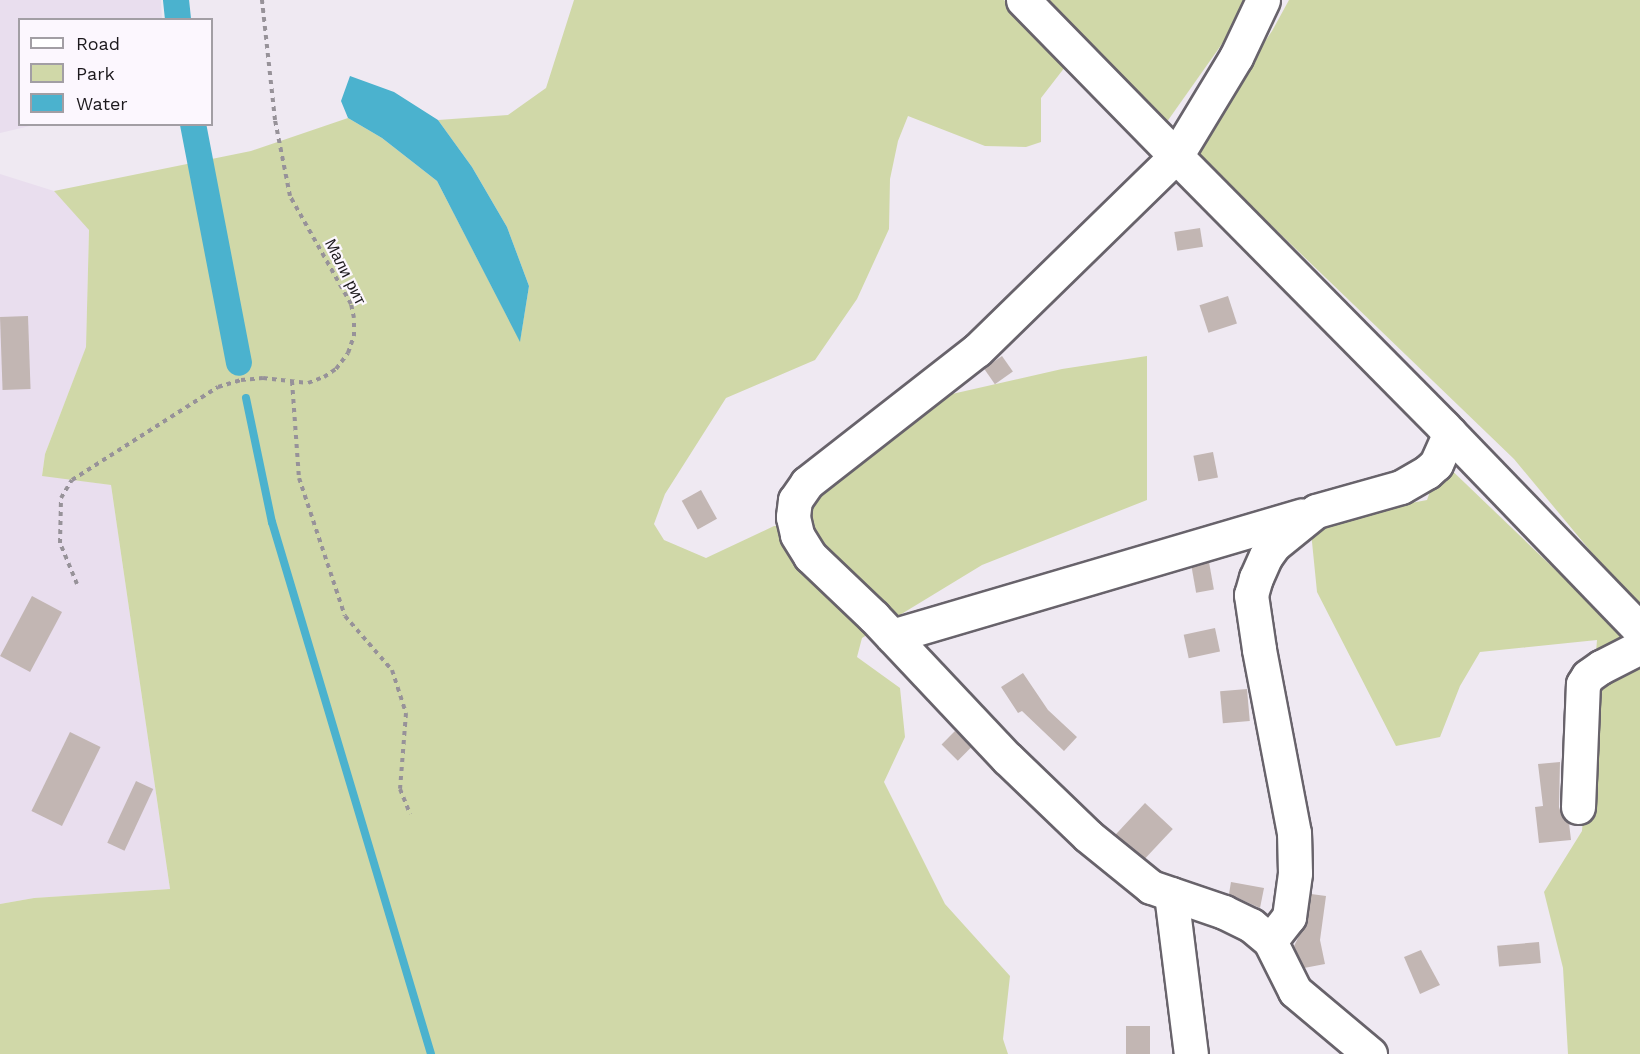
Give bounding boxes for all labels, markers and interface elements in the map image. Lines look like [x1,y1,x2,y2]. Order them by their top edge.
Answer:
legend [18,18,213,126]
text: Road [76,33,120,54]
text: Park [76,63,115,84]
text: Water [76,93,128,114]
street label: Мали рит [320,236,370,308]

